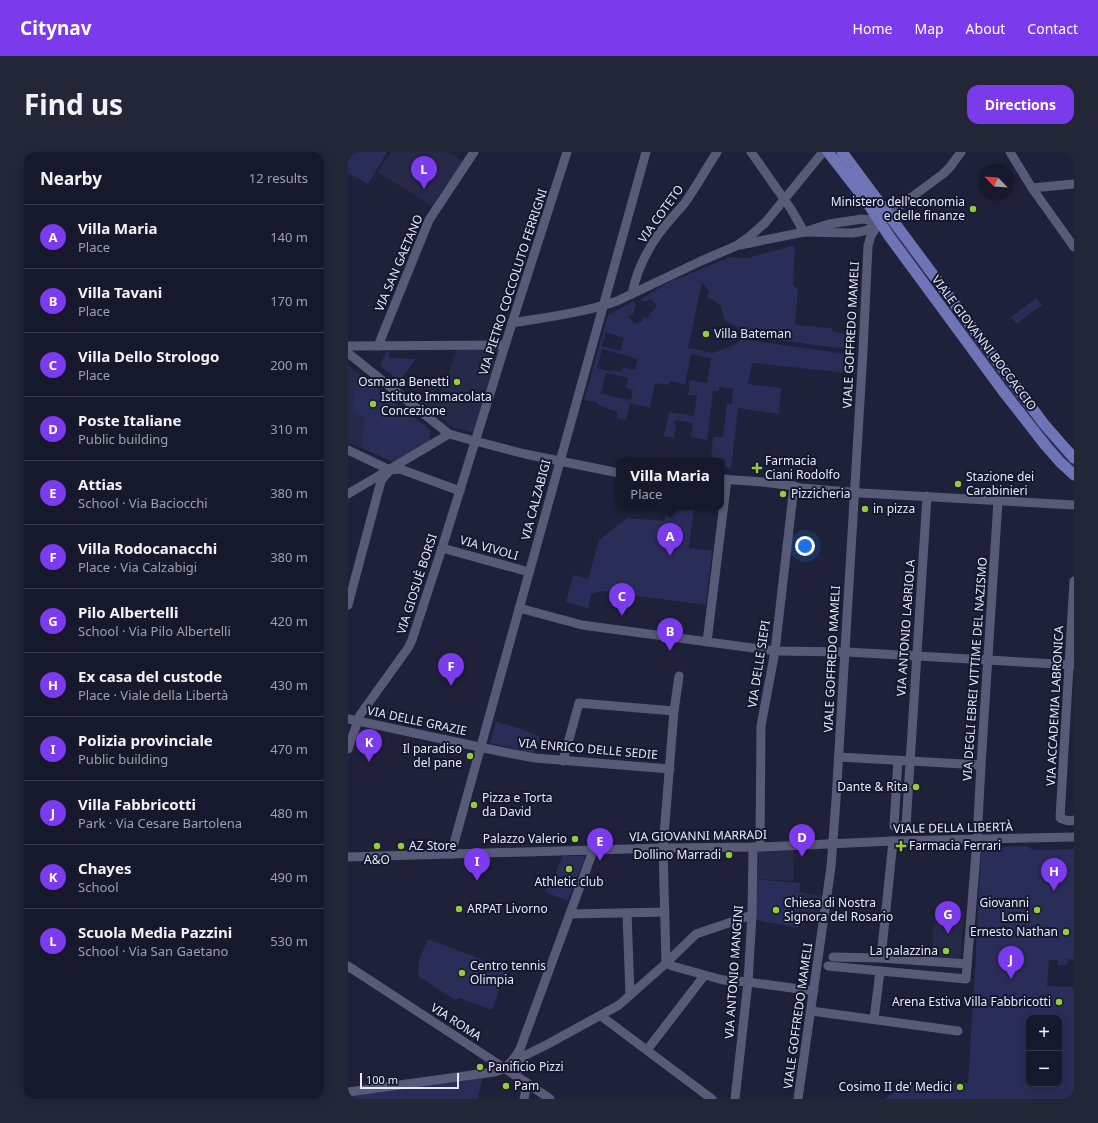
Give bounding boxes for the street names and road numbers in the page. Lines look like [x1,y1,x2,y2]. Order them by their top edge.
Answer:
street label: VIA COTETO [634,181,687,246]
street label: VIA PIETRO COCCOLUTO FERRIGNI [474,186,551,377]
street label: VIA SAN GAETANO [370,212,427,314]
street label: VIALE GOFFREDO MAMELI [838,261,863,409]
street label: VIALE GIOVANNI BOCCACCIO [928,272,1041,414]
street label: VIA CALZABIGI [517,458,554,542]
street label: VIA GIOSUÈ BORSI [392,531,441,636]
street label: VIA VIVOLI [458,531,520,564]
street label: VIA DEGLI EBREI VITTIME DEL NAZISMO [958,556,991,782]
street label: VIA ANTONIO LABRIOLA [892,559,919,697]
street label: VIALE GOFFREDO MAMELI [819,585,844,733]
street label: VIA DELLE SIEPI [743,619,774,709]
street label: VIA ACCADEMIA LABRONICA [1042,625,1067,786]
street label: VIA DELLE GRAZIE [366,702,468,739]
street label: VIA ENRICO DELLE SEDIE [518,734,658,763]
street label: VIALE DELLA LIBERTÀ [893,818,1013,837]
street label: VIA GIOVANNI MARRADI [629,826,767,845]
street label: VIA ANTONIO MANGINI [720,905,747,1039]
street label: VIALE GOFFREDO MAMELI [779,942,816,1090]
street label: VIA ROMA [428,999,485,1045]

